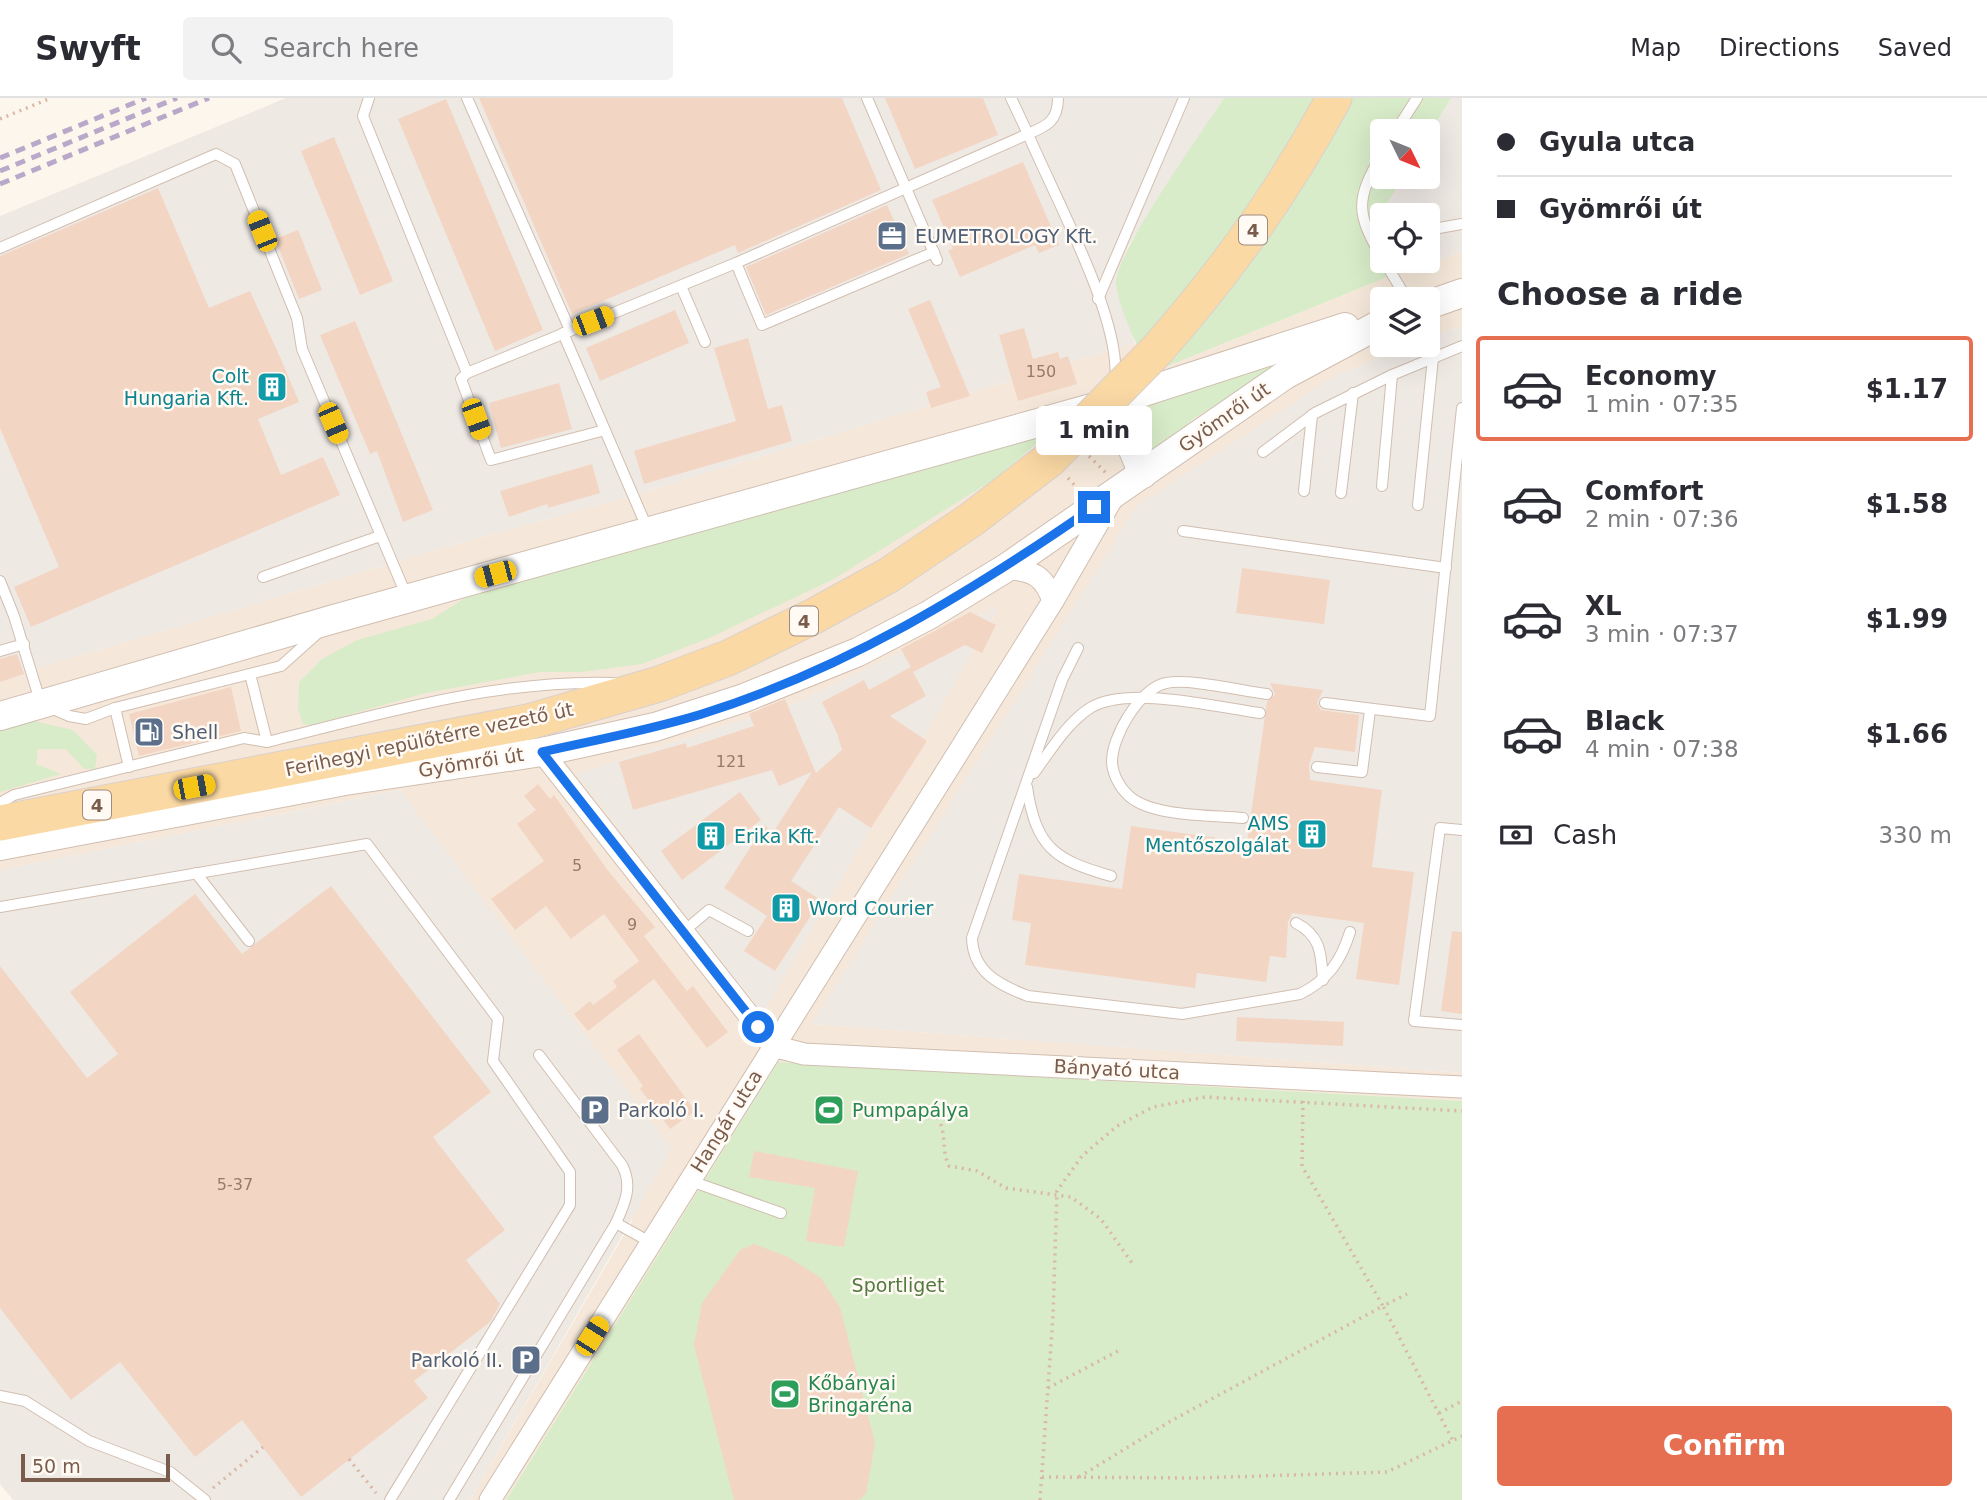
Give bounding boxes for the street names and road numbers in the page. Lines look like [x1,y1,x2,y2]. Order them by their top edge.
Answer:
road number: 4 [1239,216,1267,244]
street label: Gyömrői út [1174,377,1274,457]
road number: 4 [790,606,818,636]
street label: Ferihegyi repülőtérre vezető út [283,698,575,780]
street label: Gyömrői út [417,743,525,781]
road number: 4 [83,790,111,820]
street label: Bányató utca [1053,1055,1181,1083]
street label: Hangár utca [686,1066,766,1176]

